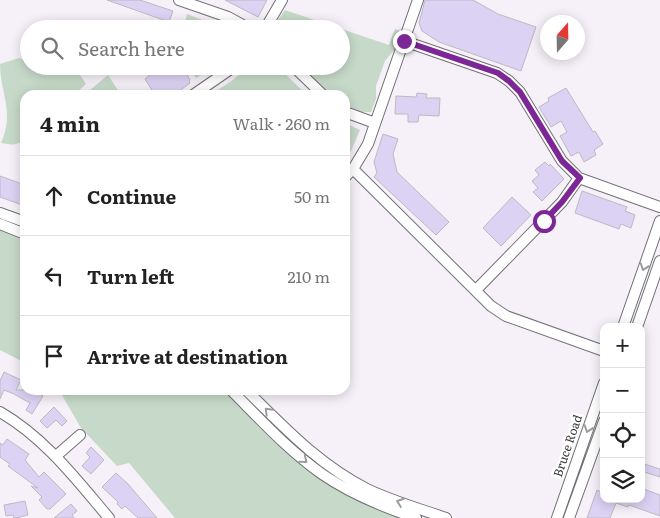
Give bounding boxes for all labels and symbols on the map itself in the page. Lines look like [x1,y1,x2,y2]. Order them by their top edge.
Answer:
north arrow [540,15,585,60]
route end [393,30,416,53]
route start [533,210,556,233]
one-way arrow [640,262,650,271]
one-way arrow [264,408,273,417]
street label: Bruce Road [548,411,586,479]
one-way arrow [584,424,594,433]
one-way arrow [299,455,308,464]
one-way arrow [396,498,405,508]

